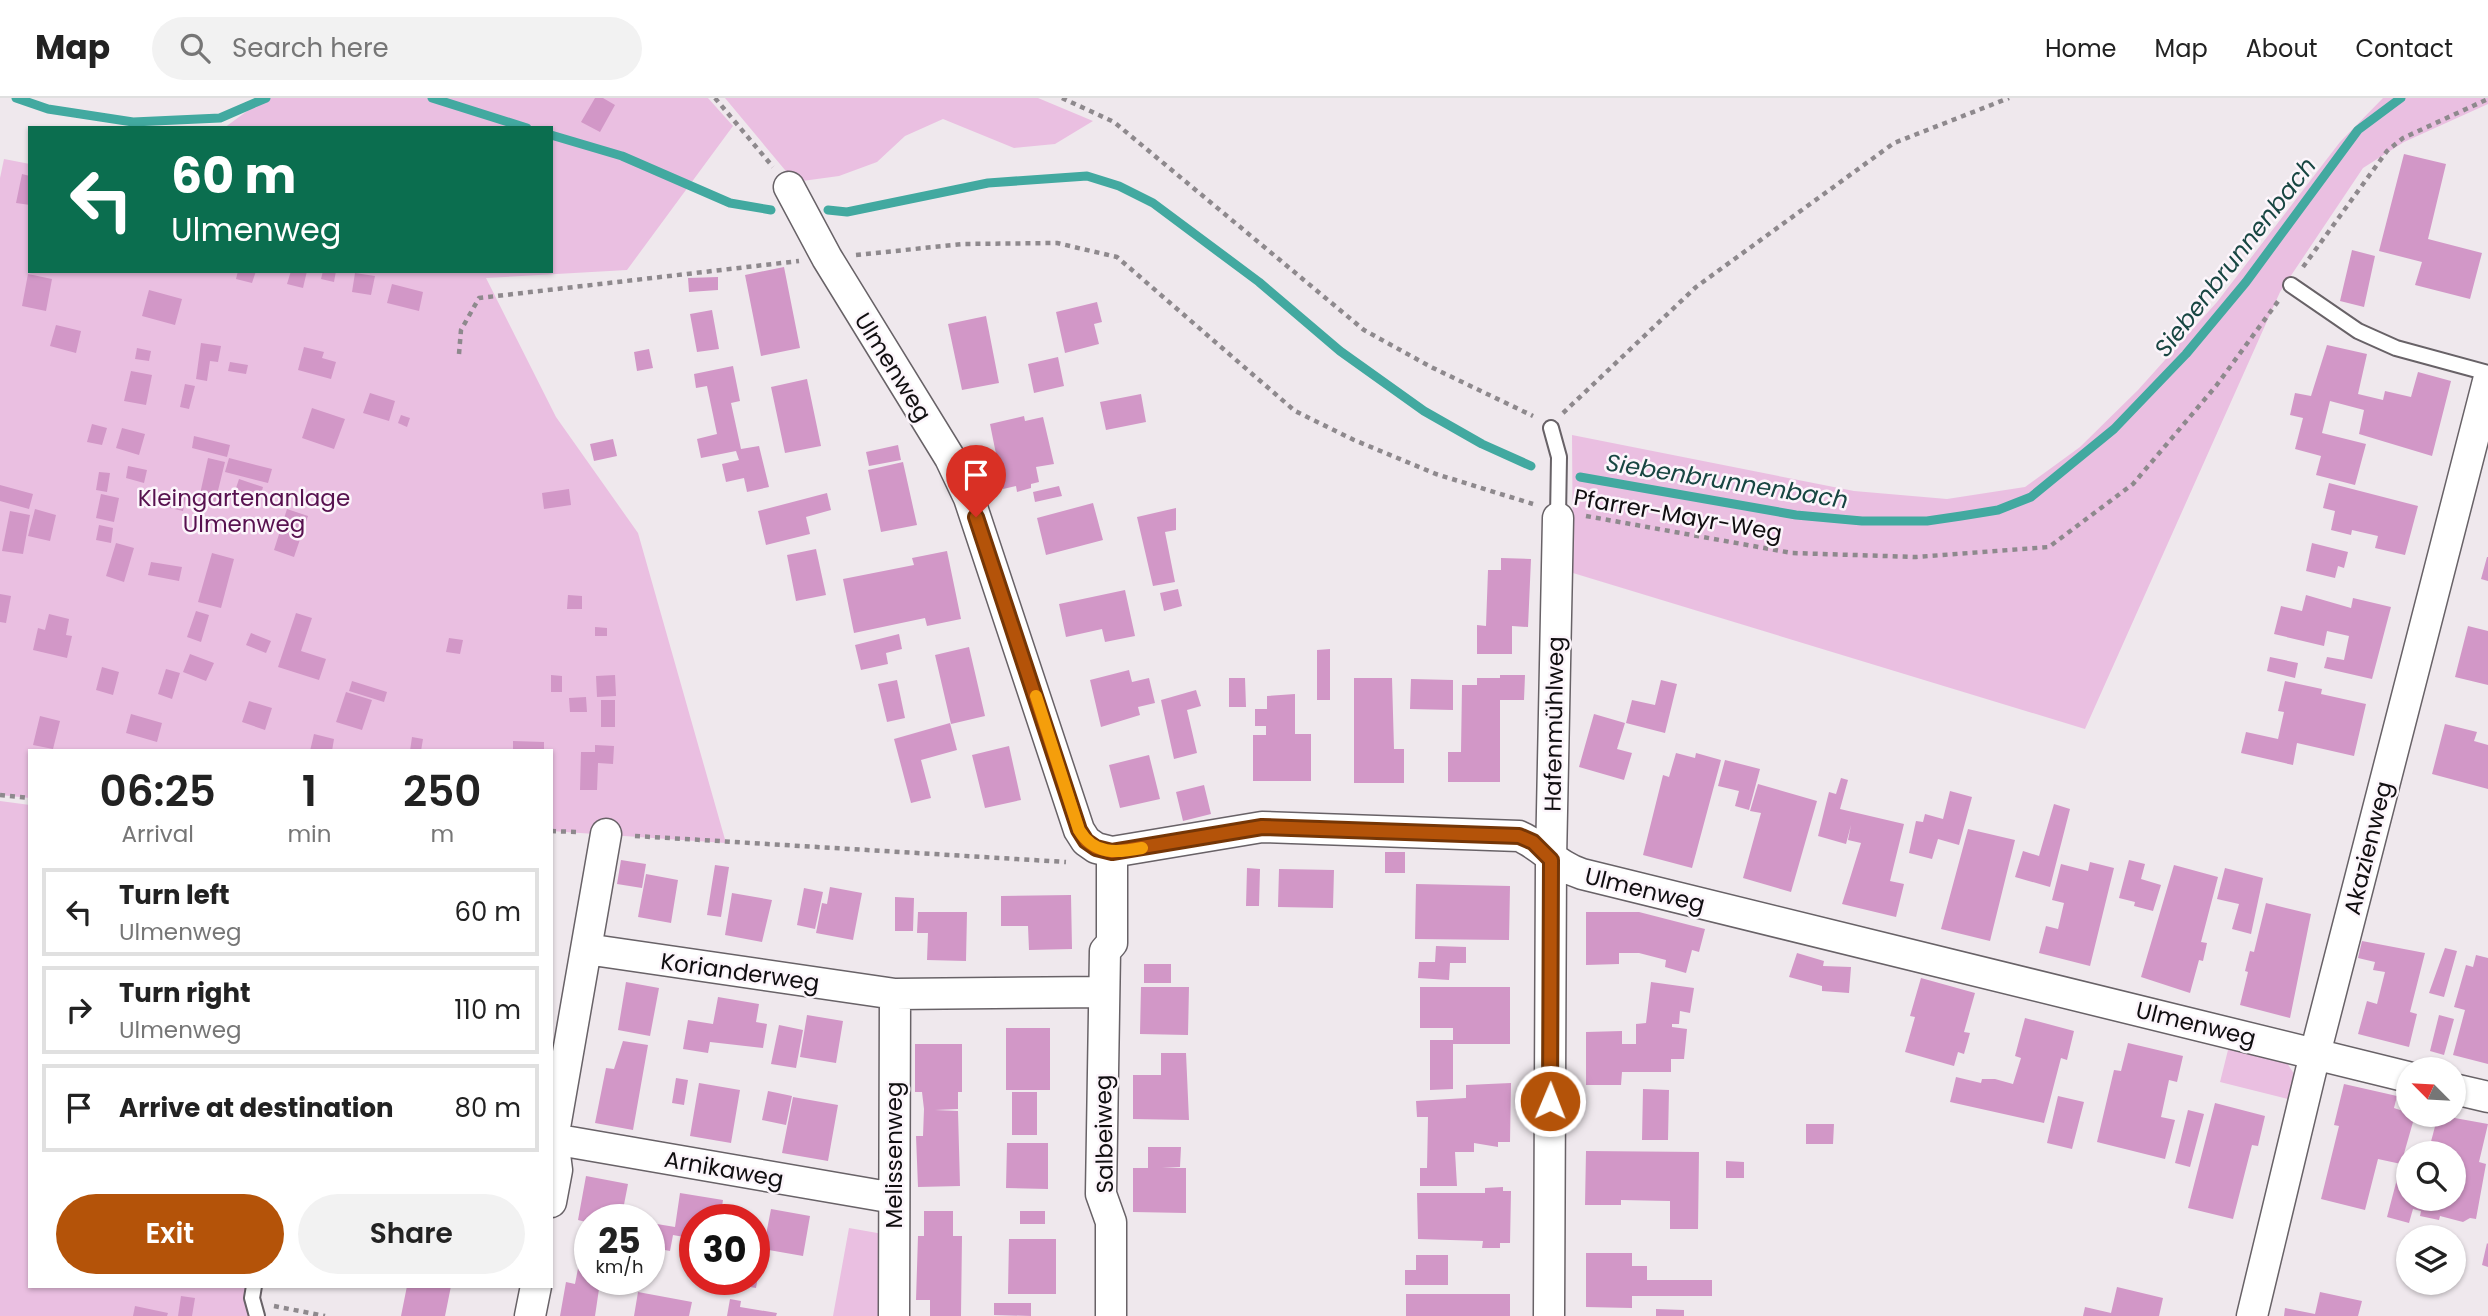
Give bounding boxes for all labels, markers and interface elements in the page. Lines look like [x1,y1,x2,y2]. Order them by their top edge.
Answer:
search box [152,17,642,80]
text: Map [35,24,110,71]
icon: search [176,29,214,67]
text: Search here [232,30,389,66]
text: Home [2045,32,2117,65]
text: Map [2155,32,2208,65]
text: About [2246,32,2317,65]
text: Contact [2355,32,2453,65]
text: 60 m [171,142,296,210]
water label: Siebenbrunnenbach [2147,150,2323,364]
icon: left [56,154,147,245]
text: Ulmenweg [171,207,341,252]
street label: Ulmenweg [847,307,939,427]
pin [946,445,1006,517]
water label: Siebenbrunnenbach [1603,446,1851,516]
icon: arrive [957,456,995,494]
street label: Pfarrer-Mayr-Weg [1571,481,1785,549]
park label: Kleingartenanlage Ulmenweg [138,482,350,540]
street label: Hafenmühlweg [1536,636,1572,812]
text: 06:25 [100,762,216,821]
text: 1 [302,762,317,821]
text: 250 [403,762,481,821]
street label: Akazienweg [2336,778,2400,918]
text: Arrival [121,818,194,850]
text: min [287,818,331,850]
text: m [430,818,454,850]
street label: Ulmenweg [1582,860,1708,920]
text: Turn left [119,877,230,913]
icon: left [60,893,98,931]
text: 60 m [454,894,521,930]
text: Ulmenweg [119,916,242,948]
street label: Korianderweg [659,945,821,999]
text: Turn right [119,975,251,1011]
icon: right [60,991,98,1029]
text: 110 m [454,992,521,1028]
street label: Ulmenweg [2133,994,2259,1054]
text: Ulmenweg [119,1014,242,1046]
north arrow [2396,1057,2466,1127]
map controls [2396,1057,2466,1295]
position arrow [1513,1064,1587,1138]
street label: Salbeiweg [1087,1074,1121,1194]
street label: Melissenweg [878,1081,910,1229]
icon: arrive [60,1089,98,1127]
text: Arrive at destination [119,1090,394,1126]
text: 80 m [455,1090,521,1126]
button: search [2396,1141,2466,1211]
street label: Arnikaweg [662,1143,786,1195]
button: Exit [56,1194,284,1274]
button: Share [298,1194,525,1274]
speed limit sign: 30 [679,1204,770,1295]
text: 25 [598,1216,641,1265]
button: layers [2396,1225,2466,1295]
text: km/h [596,1254,643,1279]

